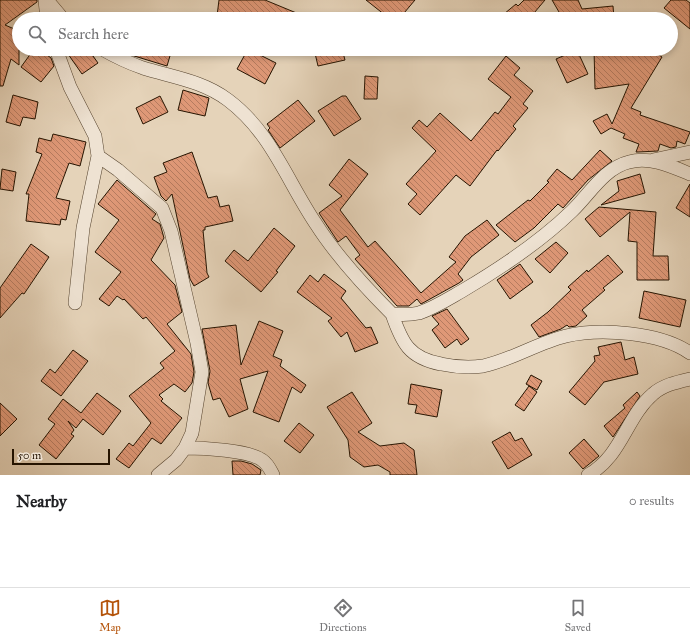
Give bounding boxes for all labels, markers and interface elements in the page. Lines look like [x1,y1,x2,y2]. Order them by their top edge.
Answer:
search box [12,12,678,56]
icon: search [26,23,48,45]
text: Search here [58,25,129,43]
scale bar [12,447,110,466]
text: 50 m [18,449,41,462]
text: Nearby [16,491,67,512]
text: 0 results [629,493,674,509]
tab: Map [99,597,121,634]
tab: Directions [319,597,367,634]
tab: Saved [565,597,591,634]

